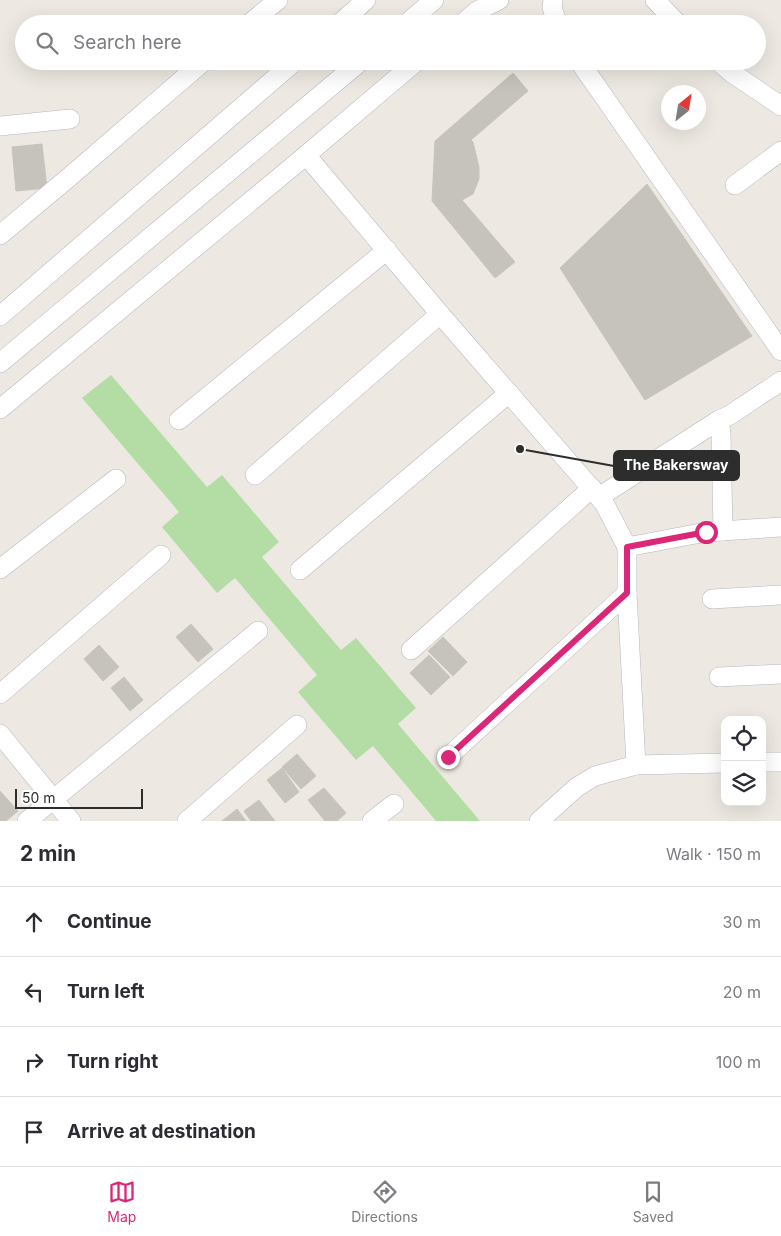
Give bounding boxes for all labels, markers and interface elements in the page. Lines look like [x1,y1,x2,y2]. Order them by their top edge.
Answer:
search box [15,15,766,70]
icon: search [33,29,61,57]
text: Search here [73,31,182,54]
north arrow [661,85,706,130]
callout: The Bakersway [614,451,739,480]
text: The Bakersway [624,456,729,473]
route start [695,521,718,544]
map controls [721,716,766,806]
button: locate [721,716,766,761]
route end [437,746,460,769]
button: layers [721,761,766,806]
scale bar [15,786,142,809]
text: 50 m [22,789,56,806]
text: 2 min [20,841,76,866]
text: Walk · 150 m [666,844,761,864]
icon: ahead [20,908,48,936]
text: Continue [67,910,152,933]
text: 30 m [723,912,761,932]
icon: left [20,978,48,1006]
text: Turn left [67,980,145,1003]
text: 20 m [723,982,761,1002]
icon: right [20,1048,48,1076]
text: Turn right [67,1050,158,1073]
text: 100 m [716,1052,761,1072]
icon: arrive [20,1118,48,1146]
text: Arrive at destination [67,1120,256,1143]
tab: Map [107,1178,136,1225]
tab: Directions [351,1178,418,1225]
tab: Saved [633,1178,674,1225]

